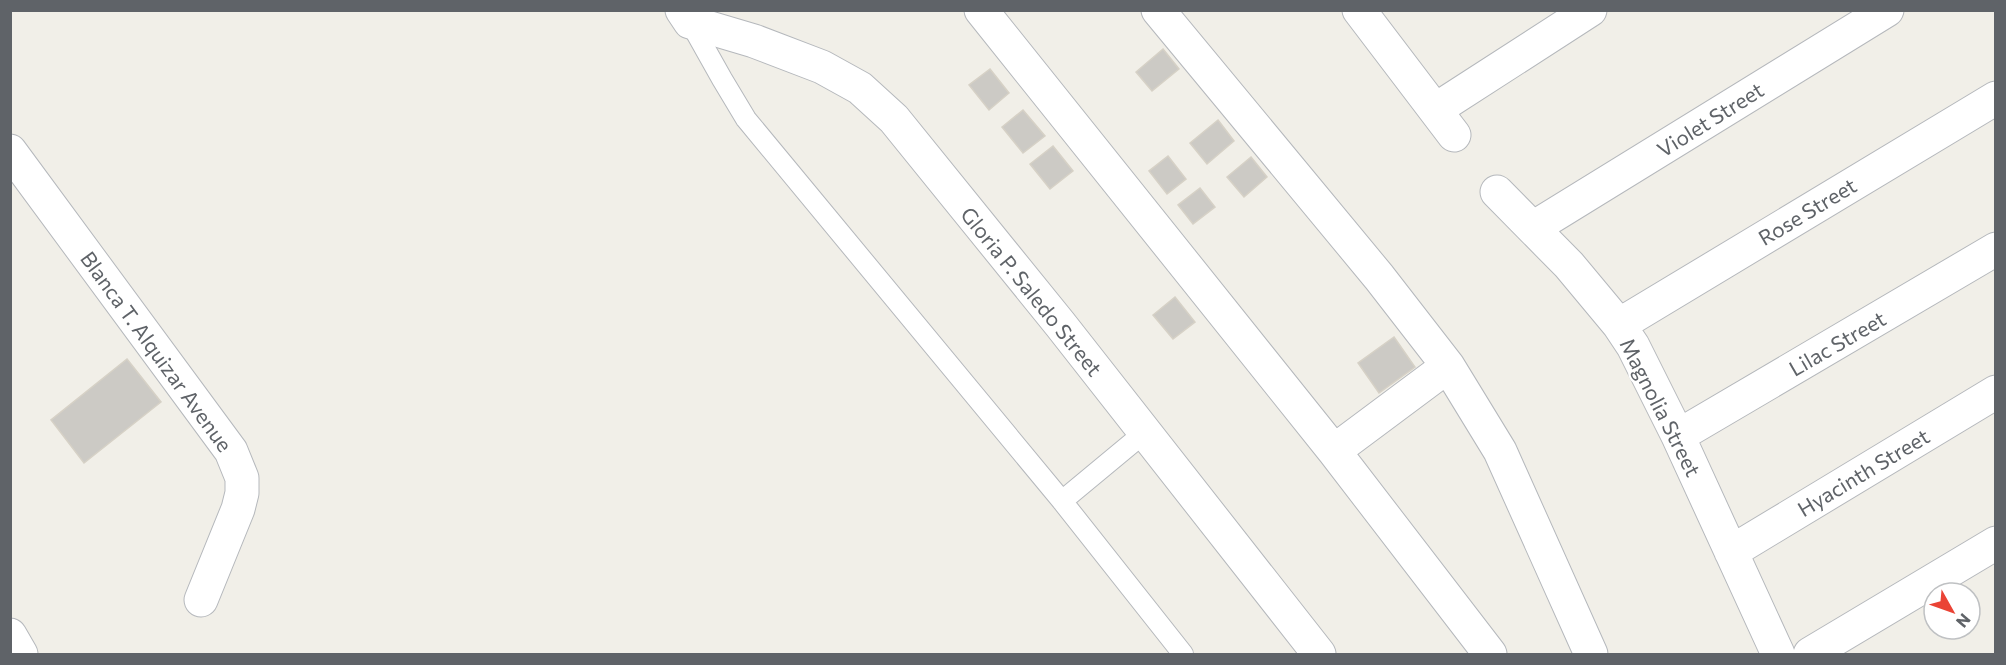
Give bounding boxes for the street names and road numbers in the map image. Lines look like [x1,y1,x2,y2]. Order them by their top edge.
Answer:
street label: Violet Street [1652,76,1768,162]
street label: Rose Street [1754,172,1860,250]
street label: Gloria P. Saledo Street [956,202,1108,380]
street label: Blanca T. Alquizar Avenue [76,246,238,456]
street label: Lilac Street [1784,305,1890,381]
street label: Magnolia Street [1615,334,1707,480]
street label: Hyacinth Street [1793,423,1933,521]

